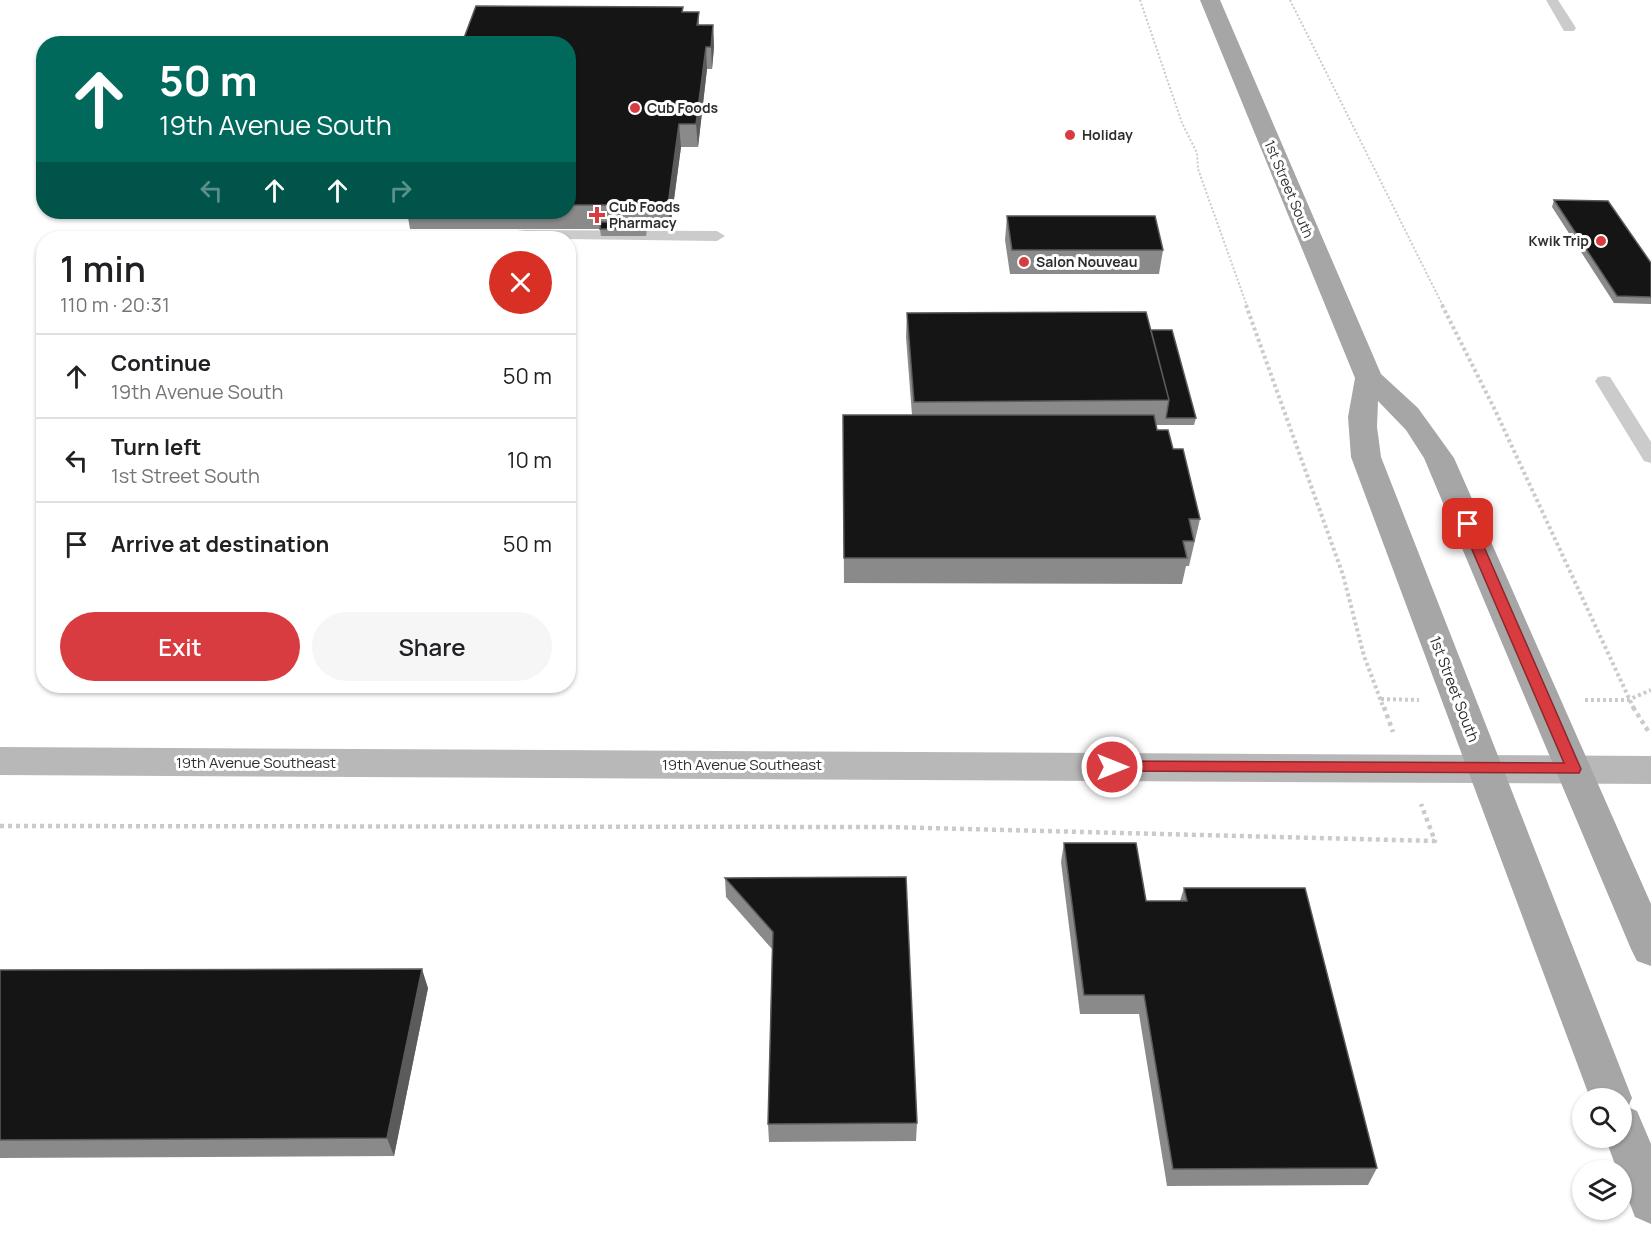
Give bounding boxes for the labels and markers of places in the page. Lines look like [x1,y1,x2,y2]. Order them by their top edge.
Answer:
place label: Cub Foods [647,98,719,117]
marker: Cub Foods [628,101,642,115]
place label: Holiday [1082,125,1133,144]
marker: Holiday [1063,128,1077,142]
place label: Cub Foods Pharmacy [609,197,681,232]
marker: Cub Foods Pharmacy [590,208,604,222]
place label: Kwik Trip [1529,231,1589,250]
marker: Kwik Trip [1594,234,1608,248]
place label: Salon Nouveau [1036,252,1137,271]
marker: Salon Nouveau [1017,255,1031,269]
pin [1442,498,1493,549]

